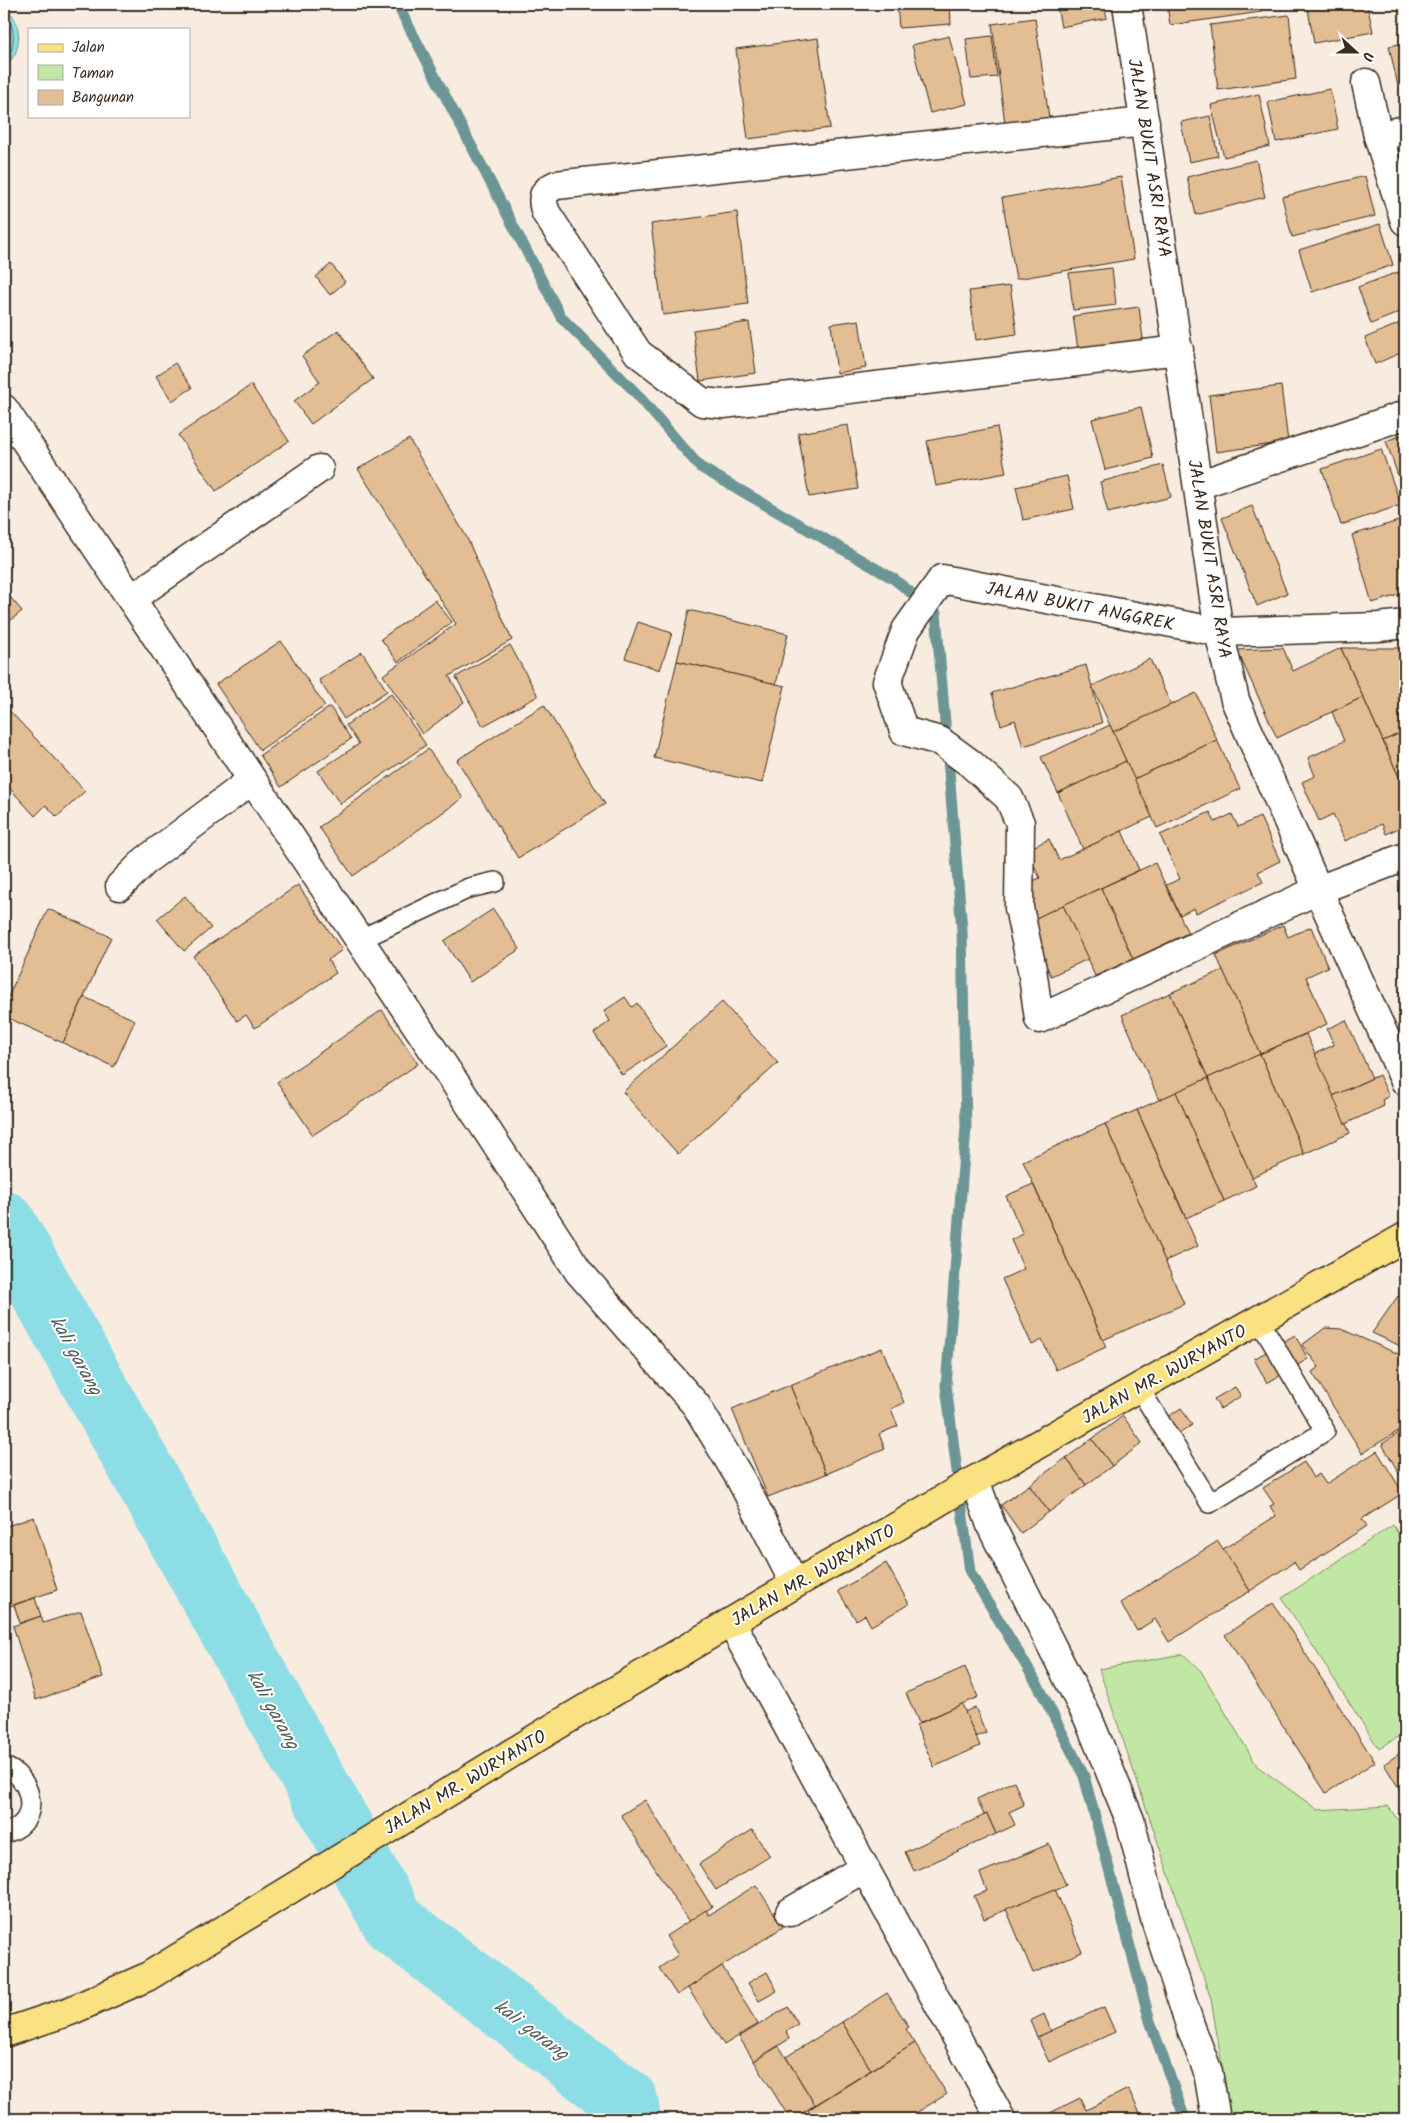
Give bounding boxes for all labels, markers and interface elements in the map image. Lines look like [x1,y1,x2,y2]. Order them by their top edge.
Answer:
legend [28,28,190,118]
north arrow [1332,28,1382,78]
text: Jalan [72,36,105,60]
text: U [1355,48,1379,65]
street label: JALAN BUKIT ASRI RAYA [1118,57,1179,260]
text: Taman [72,62,114,86]
text: Bangunan [72,86,134,110]
street label: JALAN BUKIT ASRI RAYA [1178,458,1239,661]
street label: JALAN BUKIT ANGGREK [983,575,1177,640]
water label: kali garang [41,1311,110,1402]
street label: JALAN MR. WURYANTO [1077,1318,1253,1433]
street label: JALAN MR. WURYANTO [726,1517,901,1635]
water label: kali garang [238,1665,307,1756]
street label: JALAN MR. WURYANTO [379,1723,553,1843]
water label: kali garang [487,1992,575,2069]

